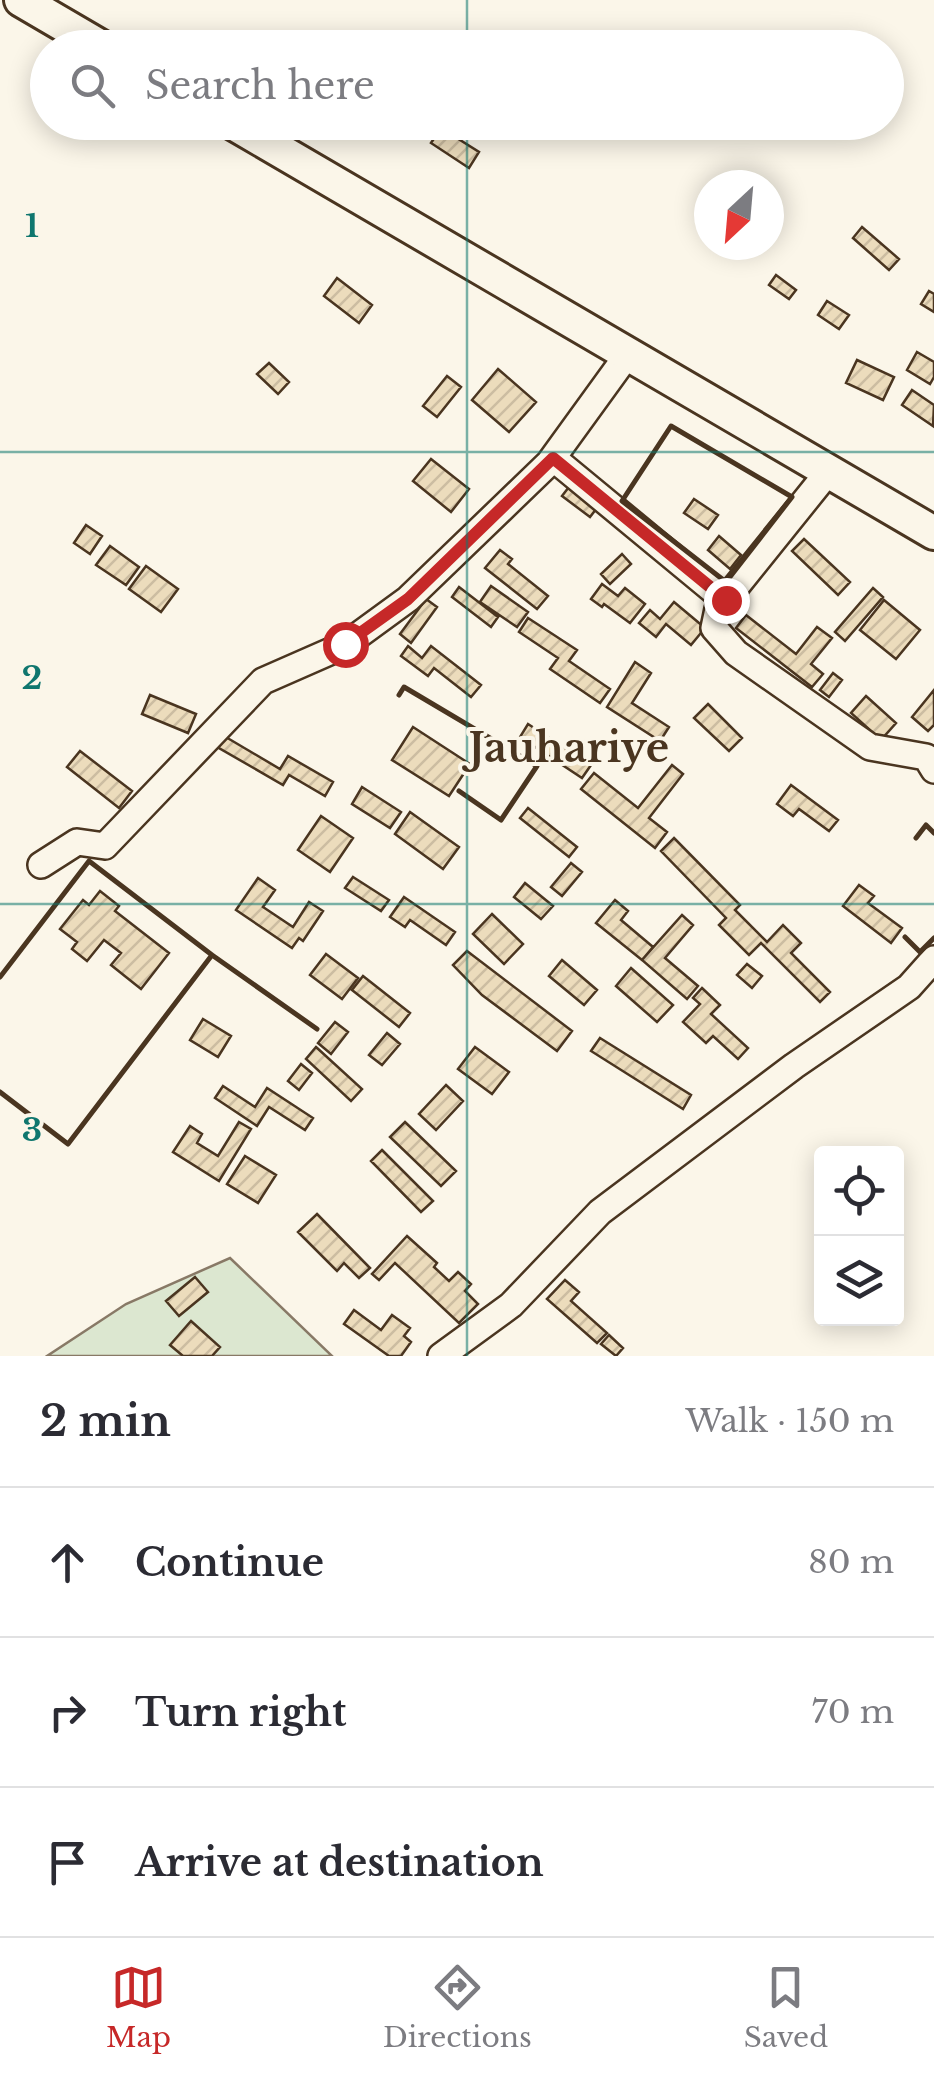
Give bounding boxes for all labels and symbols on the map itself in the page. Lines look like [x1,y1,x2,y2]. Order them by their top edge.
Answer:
north arrow [694,170,784,260]
text: 1 [25,206,39,246]
route end [704,578,750,624]
route start [323,622,369,668]
text: 2 [22,658,42,698]
district label: Jauhariye [462,723,669,773]
text: 3 [22,1110,42,1150]

